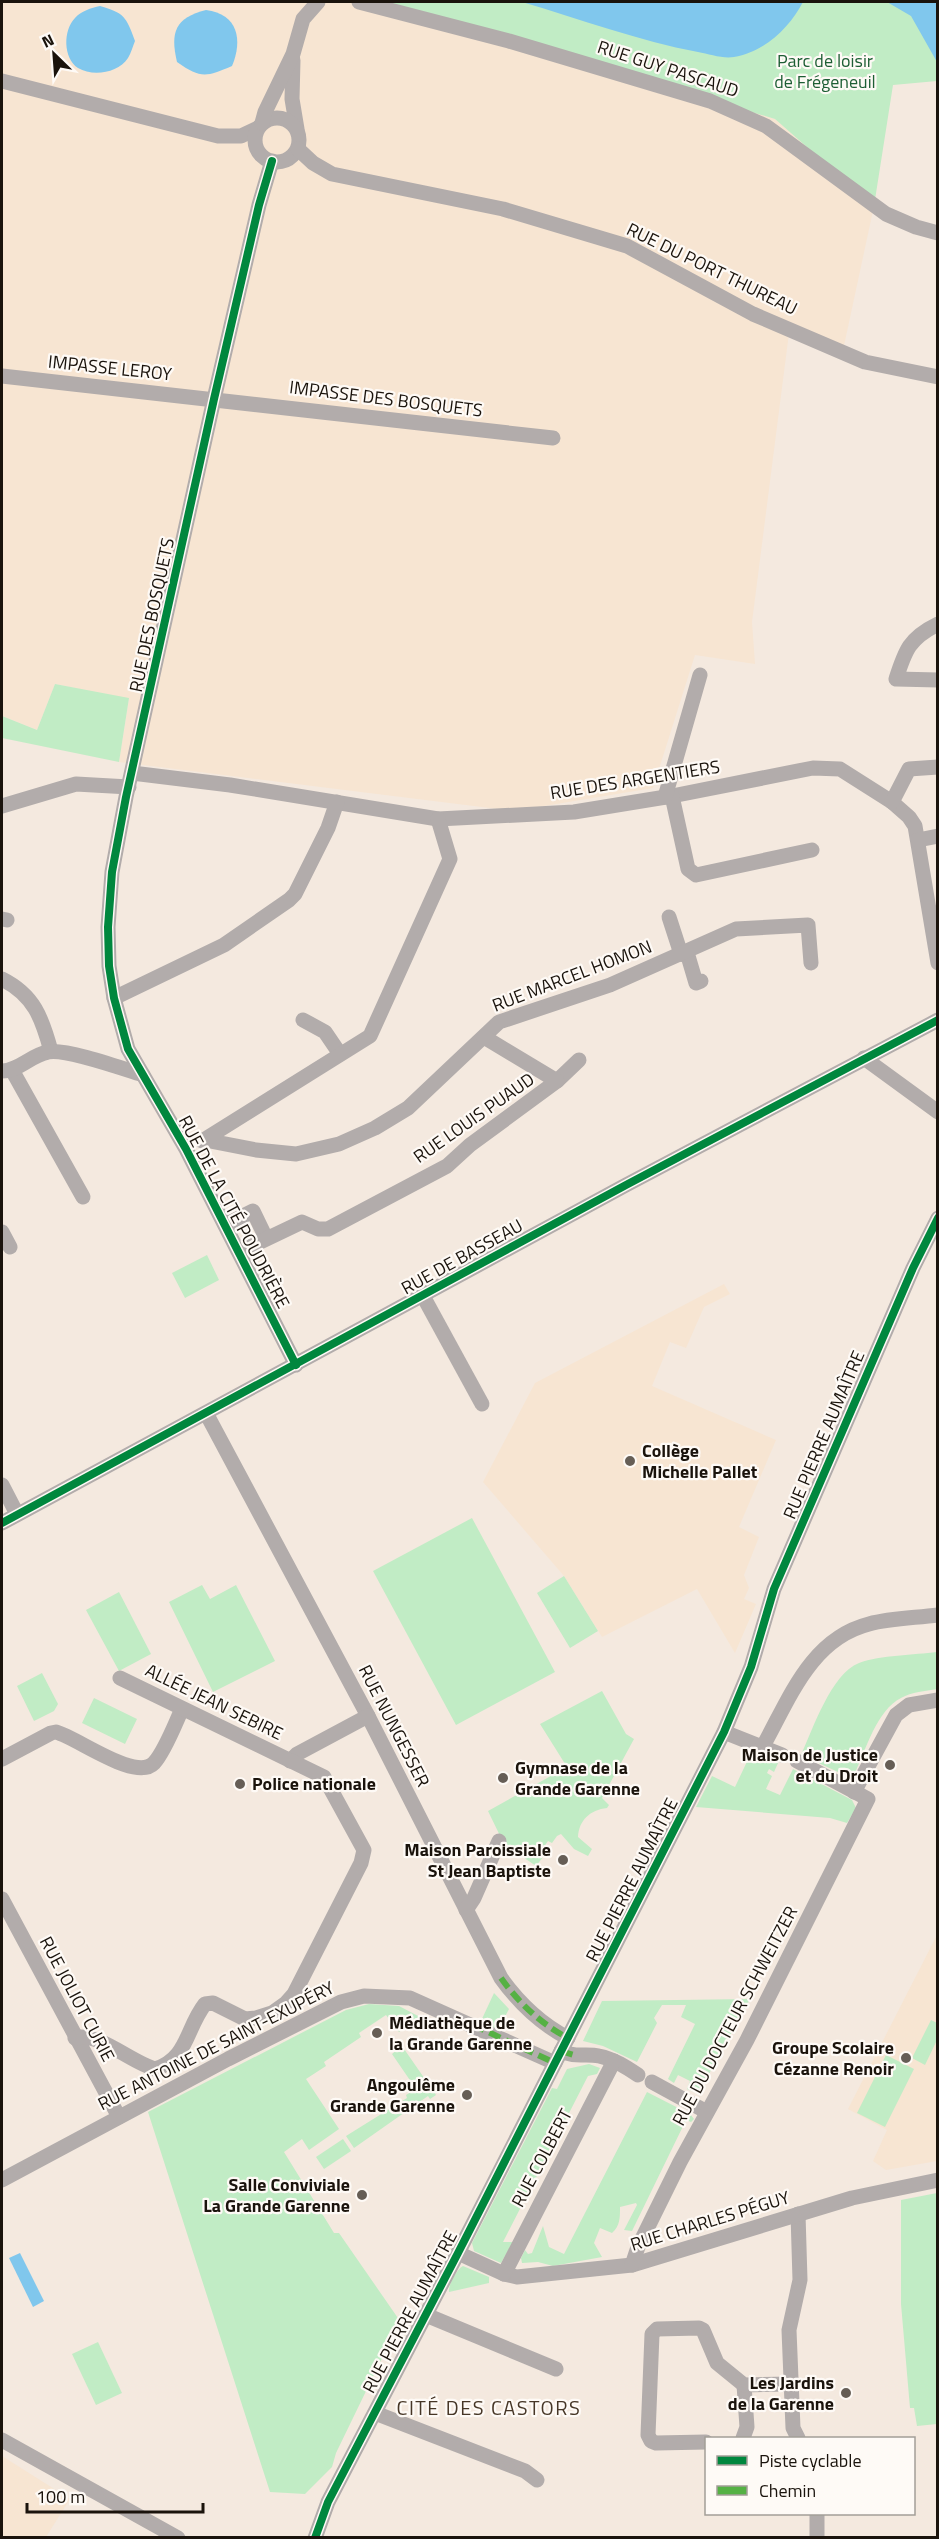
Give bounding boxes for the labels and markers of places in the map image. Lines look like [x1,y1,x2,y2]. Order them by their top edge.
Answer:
place label: Collège Michelle Pallet [642,1437,758,1485]
marker: Collège Michelle Pallet [623,1454,637,1468]
place label: Maison de Justice et du Droit [741,1741,878,1789]
place label: Gymnase de la Grande Garenne [515,1754,640,1802]
marker: Maison de Justice et du Droit [883,1758,897,1772]
place label: Police nationale [252,1770,376,1797]
marker: Gymnase de la Grande Garenne [496,1771,510,1785]
marker: Police nationale [233,1777,247,1791]
place label: Maison Paroissiale St Jean Baptiste [404,1836,551,1884]
marker: Maison Paroissiale St Jean Baptiste [556,1853,570,1867]
place label: Médiathèque de la Grande Garenne [389,2009,532,2057]
marker: Médiathèque de la Grande Garenne [370,2026,384,2040]
place label: Groupe Scolaire Cézanne Renoir [772,2034,894,2082]
marker: Groupe Scolaire Cézanne Renoir [899,2051,913,2065]
place label: Angoulême Grande Garenne [330,2071,455,2119]
marker: Angoulême Grande Garenne [460,2088,474,2102]
place label: Salle Conviviale La Grande Garenne [203,2171,350,2219]
marker: Salle Conviviale La Grande Garenne [355,2188,369,2202]
place label: Les Jardins de la Garenne [728,2369,834,2417]
marker: Les Jardins de la Garenne [839,2386,853,2400]

